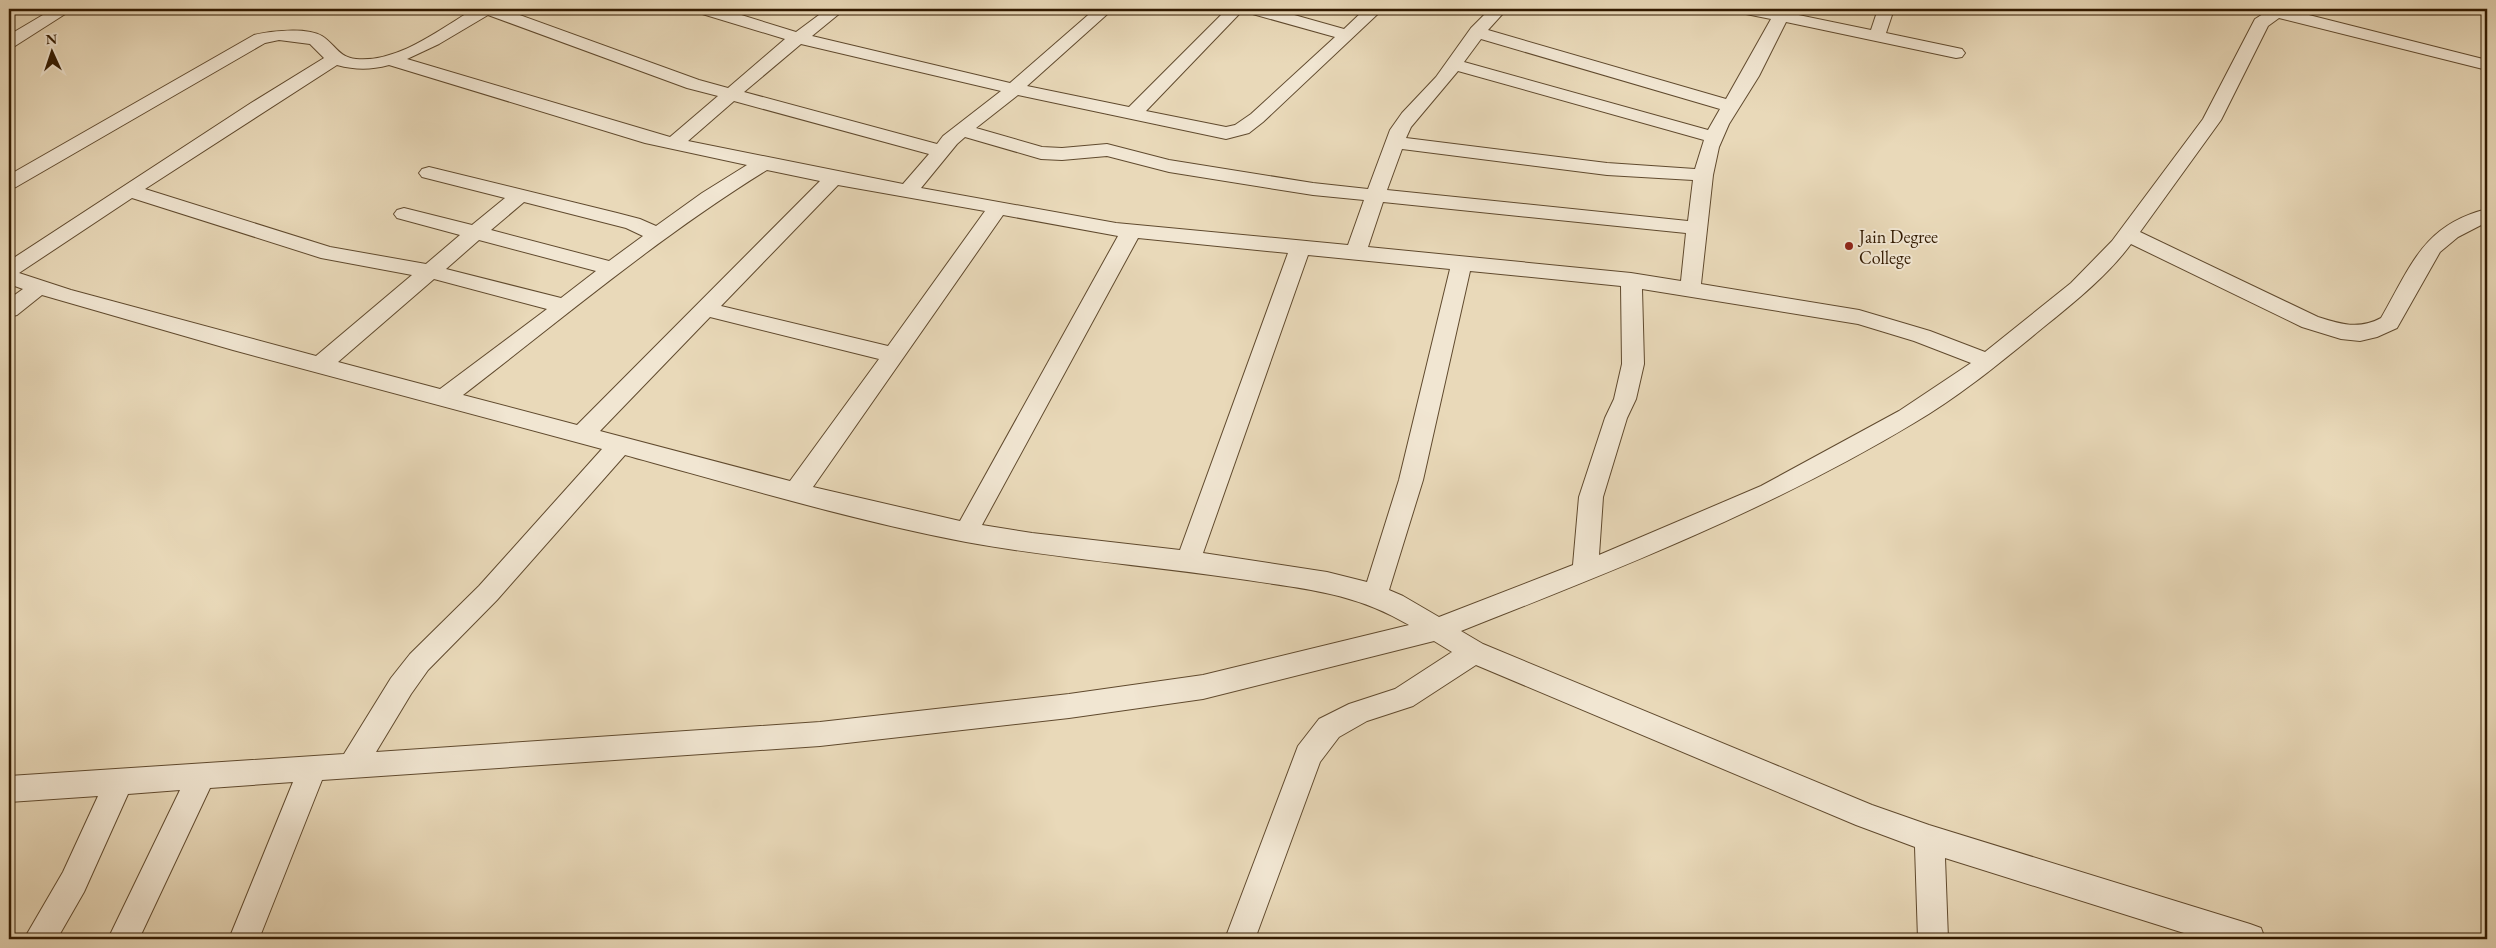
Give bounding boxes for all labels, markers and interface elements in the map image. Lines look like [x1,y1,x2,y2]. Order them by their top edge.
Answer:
north arrow [28,28,78,78]
text: N [45,30,58,48]
place label: Jain Degree College [1857,225,1938,269]
marker: Jain Degree College [1843,240,1855,252]

